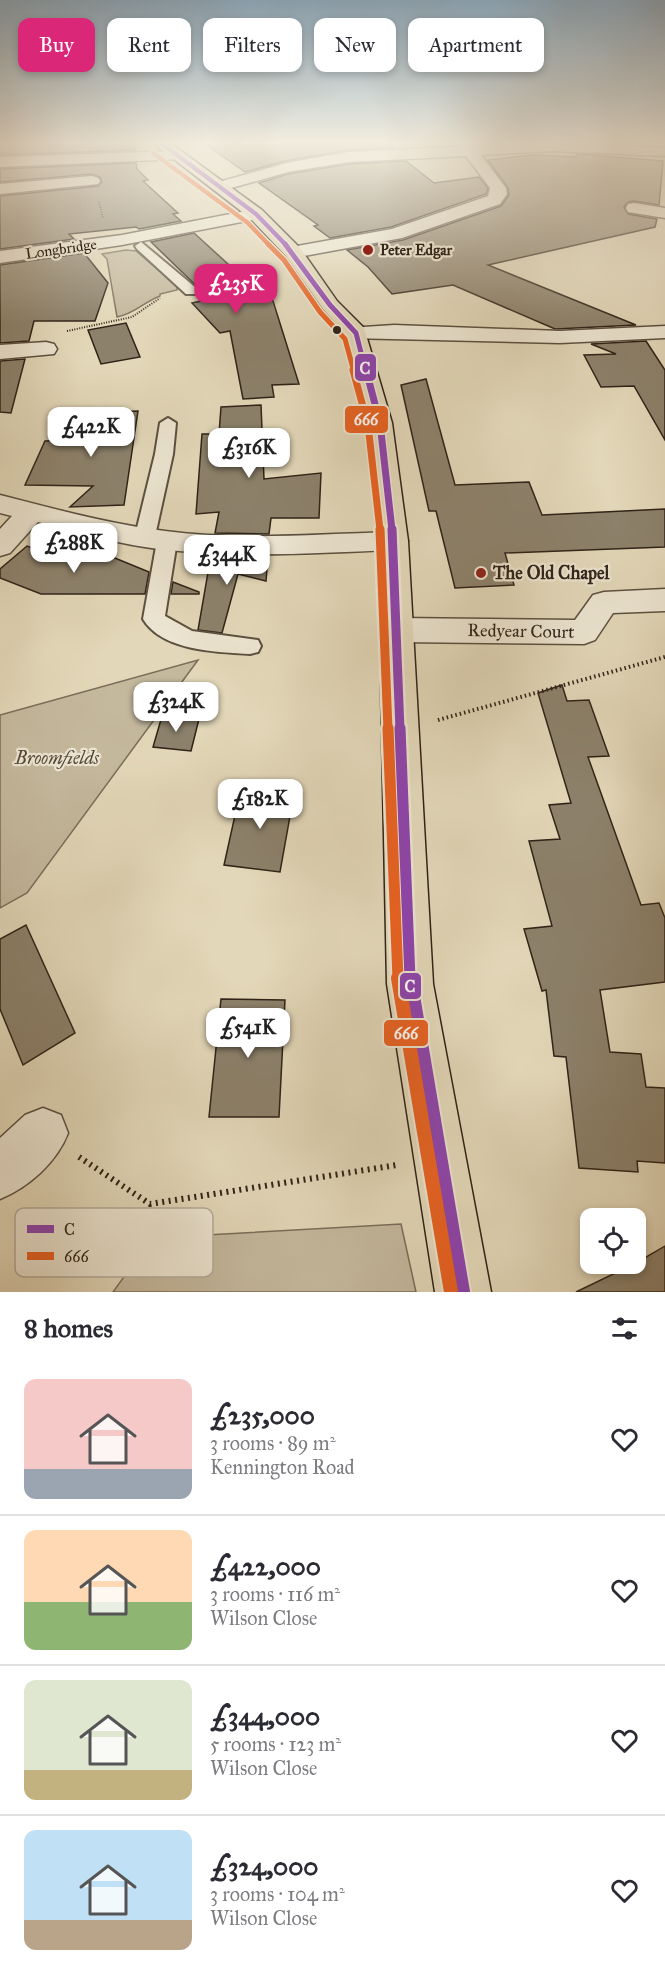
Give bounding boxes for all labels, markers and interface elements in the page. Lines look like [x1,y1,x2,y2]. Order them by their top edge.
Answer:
chip: Buy [18,18,95,72]
chip: Rent [107,18,191,72]
chip: Filters [203,18,302,72]
chip: New [314,18,396,72]
chip: Apartment [408,18,544,72]
street label: Longbridge [24,235,98,263]
place label: Peter Edgar [380,241,452,260]
marker: Peter Edgar [361,243,375,257]
pin: £235K [194,264,278,315]
text: £235K [208,271,264,295]
unlabelled marker [331,324,343,336]
line badge: C [354,353,377,382]
text: C [360,359,371,378]
line badge: 666 [344,405,389,434]
pin: £422K [49,407,133,458]
text: 666 [354,410,379,429]
text: £422K [62,414,120,438]
pin: £316K [207,428,291,479]
text: £316K [222,435,276,459]
pin: £288K [32,523,116,574]
text: £288K [44,530,104,554]
pin: £344K [185,535,269,586]
text: £344K [198,542,256,566]
place label: The Old Chapel [492,562,610,585]
marker: The Old Chapel [474,566,488,580]
street label: Redyear Court [467,619,575,643]
pin: £324K [134,682,218,733]
text: £324K [147,689,205,713]
park label: Broomfields [14,747,100,769]
pin: £182K [218,779,302,830]
text: £182K [232,786,288,810]
line badge: C [399,972,422,1000]
text: C [405,977,416,996]
pin: £541K [206,1008,290,1059]
text: £541K [220,1015,276,1039]
line badge: 666 [383,1019,429,1047]
text: 666 [394,1024,419,1043]
legend [15,1208,213,1277]
map controls [580,1208,646,1274]
button: locate [580,1208,646,1274]
text: C [64,1220,75,1239]
text: 666 [64,1247,89,1266]
text: 8 homes [24,1312,113,1344]
icon: filters [608,1312,641,1345]
text: £235,000 [210,1399,315,1431]
icon: home [72,1403,144,1475]
icon: heart [608,1423,641,1456]
text: 3 rooms · 89 m² [210,1431,335,1455]
text: Kennington Road [210,1455,355,1479]
text: £422,000 [210,1550,321,1582]
icon: home [72,1554,144,1626]
icon: heart [608,1574,641,1607]
text: 3 rooms · 116 m² [210,1582,340,1606]
text: Wilson Close [210,1606,317,1630]
text: £344,000 [210,1700,320,1732]
icon: home [72,1704,144,1776]
icon: heart [608,1724,641,1757]
text: 5 rooms · 123 m² [210,1732,341,1756]
text: Wilson Close [210,1756,317,1780]
text: £324,000 [210,1850,319,1882]
icon: home [72,1854,144,1926]
icon: heart [608,1874,641,1907]
text: 3 rooms · 104 m² [210,1882,345,1906]
text: Wilson Close [210,1906,317,1930]

